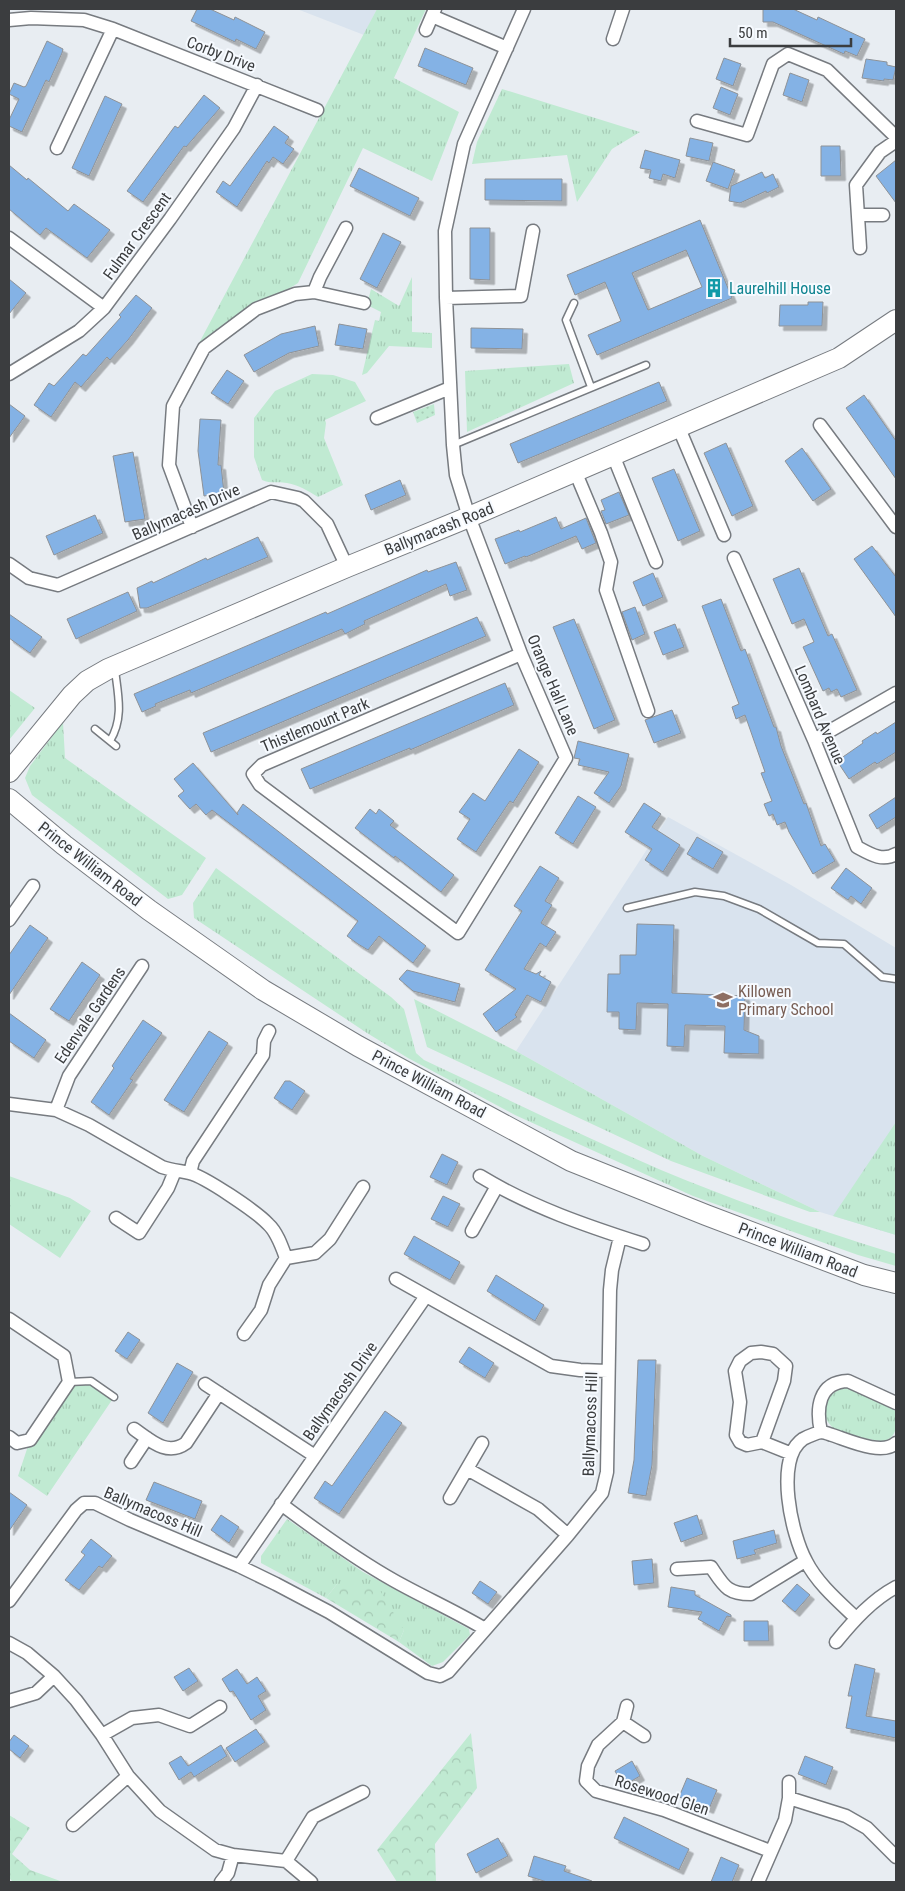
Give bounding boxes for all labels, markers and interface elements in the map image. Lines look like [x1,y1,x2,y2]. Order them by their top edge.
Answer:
scale bar [730,15,851,47]
text: 50 m [738,24,768,42]
street label: Corby Drive [184,32,258,76]
street label: Fulmar Crescent [99,188,175,283]
building icon: Laurelhill House [703,277,725,299]
place label: Laurelhill House [729,279,831,298]
street label: Ballymacash Drive [129,480,243,544]
street label: Ballymacash Road [382,498,496,560]
street label: Orange Hall Lane [523,632,583,738]
street label: Lombard Avenue [791,663,849,767]
street label: Thistlemount Park [258,693,373,756]
street label: Prince William Road [34,818,146,910]
street label: Edenvale Gardens [51,963,129,1067]
place label: Killowen Primary School [738,982,834,1019]
school or university icon: Killowen Primary School [712,989,734,1011]
street label: Prince William Road [369,1046,489,1122]
street label: Prince William Road [736,1219,860,1281]
street label: Ballymacosh Drive [299,1338,381,1444]
street label: Ballymacoss Hill [579,1371,601,1477]
street label: Ballymacoss Hill [101,1483,205,1541]
street label: Rosewood Glen [613,1771,711,1819]

